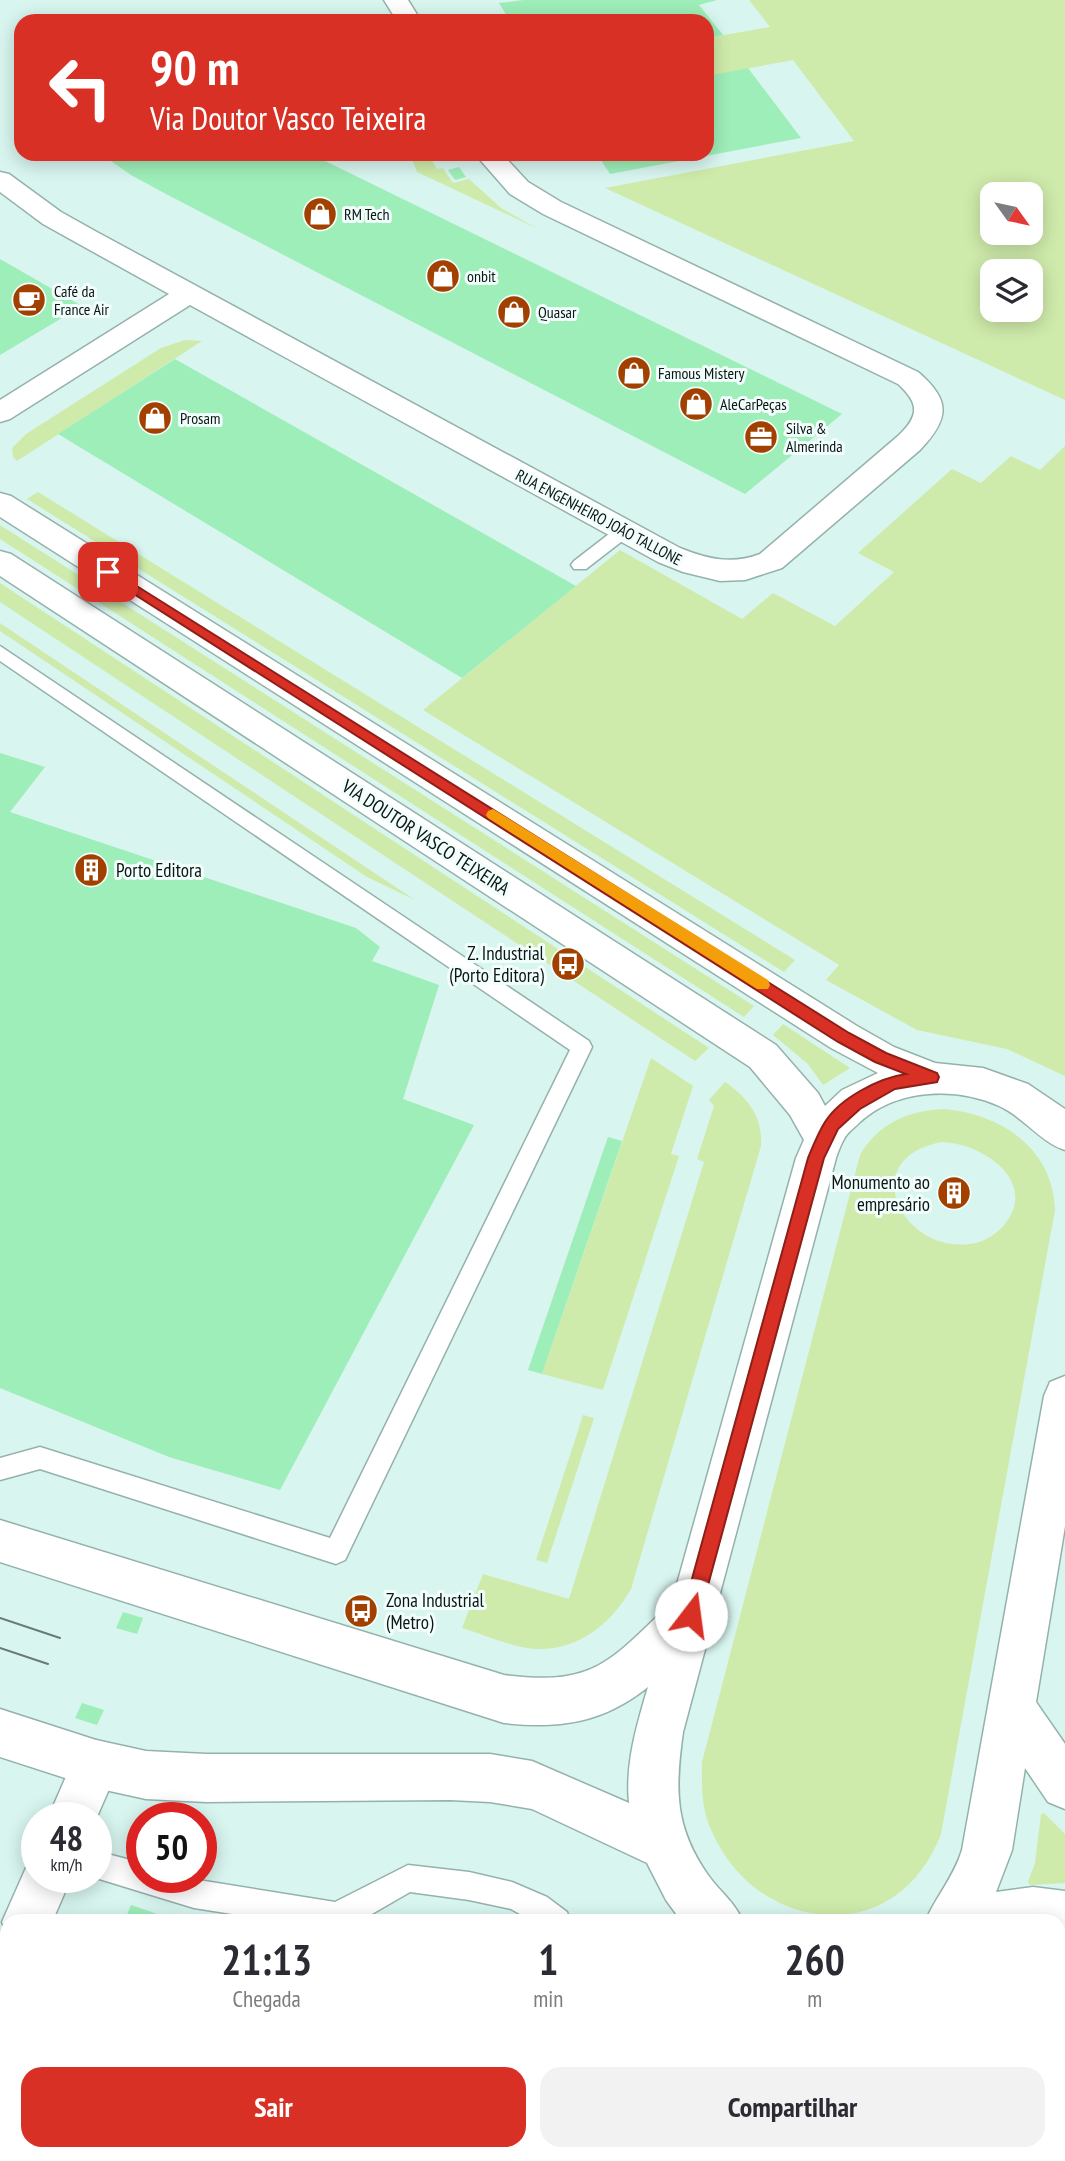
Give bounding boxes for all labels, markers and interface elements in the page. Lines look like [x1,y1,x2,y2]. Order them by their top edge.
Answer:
text: 90 m [150,35,239,99]
icon: left [35,42,126,133]
text: Via Doutor Vasco Teixeira [150,97,426,139]
north arrow [980,182,1043,245]
map controls [980,182,1043,322]
shop icon: RM Tech [301,195,339,233]
place label: RM Tech [344,204,390,224]
shop icon: onbit [424,257,462,295]
button: layers [980,259,1043,322]
place label: onbit [467,266,496,286]
cafe icon: Café da France Air [10,281,48,319]
place label: Café da France Air [54,281,109,319]
shop icon: Quasar [495,293,533,331]
place label: Quasar [538,302,577,322]
shop icon: Famous Mistery [615,354,653,392]
place label: Famous Mistery [658,363,744,383]
shop icon: AleCarPeças [677,385,715,423]
place label: AleCarPeças [720,394,787,414]
shop icon: Prosam [136,399,174,437]
place label: Prosam [180,408,220,428]
office icon: Silva & Almerinda [742,418,780,456]
place label: Silva & Almerinda [786,418,843,456]
street label: RUA ENGENHEIRO JOÃO TALLONE [512,465,686,569]
pin [78,542,138,602]
icon: arrive [89,553,127,591]
street label: VIA DOUTOR VASCO TEIXEIRA [337,773,514,900]
building icon: Porto Editora [72,851,110,889]
place label: Porto Editora [116,858,202,882]
place label: Z. Industrial (Porto Editora) [449,941,545,987]
bus stop icon: Z. Industrial (Porto Editora) [549,945,587,983]
place label: Monumento ao empresário [831,1170,930,1216]
building icon: Monumento ao empresário [935,1174,973,1212]
position arrow [654,1578,728,1652]
place label: Zona Industrial (Metro) [386,1588,485,1634]
bus stop icon: Zona Industrial (Metro) [342,1592,380,1630]
speed limit sign: 50 [126,1802,217,1893]
text: 48 [50,1815,83,1861]
text: km/h [51,1853,82,1876]
text: 21:13 [221,1932,312,1987]
text: 1 [538,1932,558,1987]
text: 260 [785,1932,845,1987]
text: Chegada [233,1984,301,2013]
text: min [533,1984,563,2013]
text: m [807,1984,822,2013]
button: Sair [21,2067,526,2147]
button: Compartilhar [540,2067,1045,2147]

